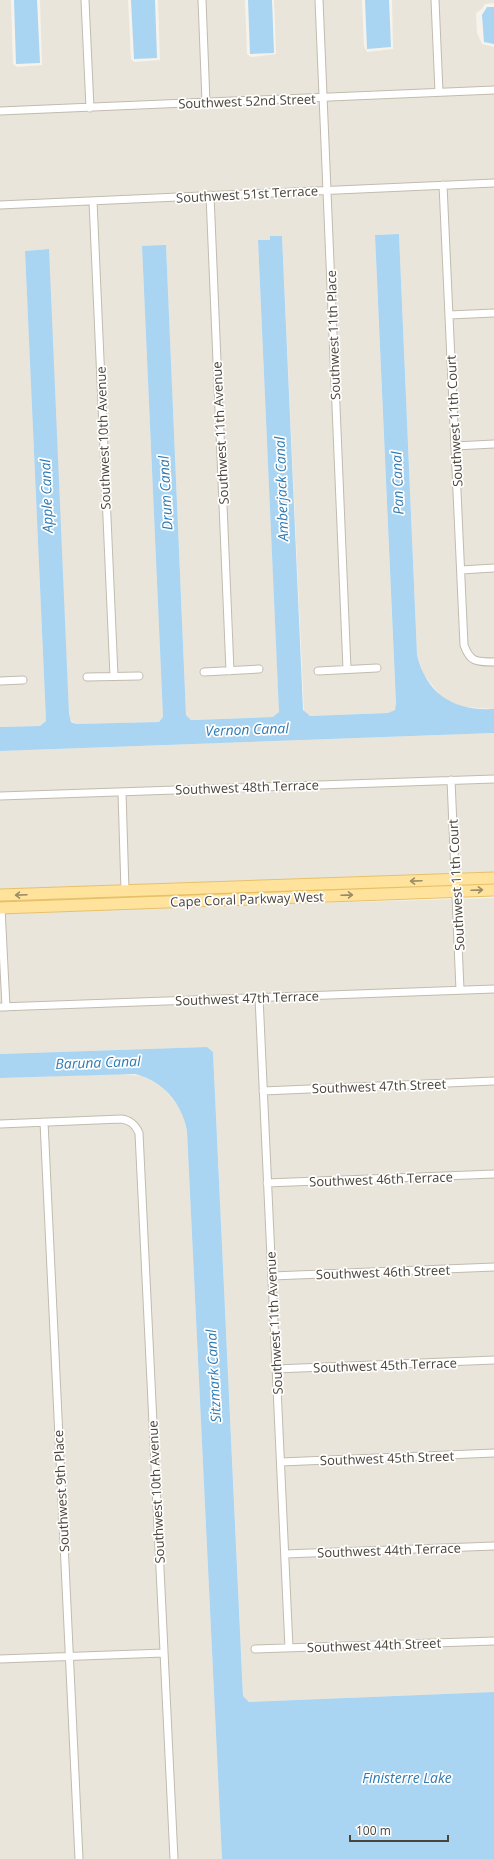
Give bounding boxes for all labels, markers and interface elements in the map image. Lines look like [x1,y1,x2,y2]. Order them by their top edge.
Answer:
street label: Southwest 52nd Street [178,90,316,112]
street label: Southwest 51st Terrace [176,181,318,207]
street label: Southwest 11th Place [322,270,344,400]
street label: Southwest 11th Court [442,354,466,487]
street label: Southwest 11th Avenue [207,361,233,505]
street label: Southwest 10th Avenue [92,366,114,510]
water label: Amberjack Canal [270,436,292,543]
water label: Pan Canal [386,451,408,515]
water label: Drum Canal [154,455,176,531]
water label: Apple Canal [35,458,57,534]
water label: Vernon Canal [205,718,290,740]
street label: Southwest 48th Terrace [175,775,319,799]
street label: Southwest 11th Court [444,818,468,951]
one-way arrow [410,877,423,884]
one-way arrow [470,886,483,894]
street label: Cape Coral Parkway West [170,887,325,911]
one-way arrow [15,891,28,898]
one-way arrow [340,891,353,899]
street label: Southwest 47th Terrace [175,986,319,1010]
water label: Baruna Canal [55,1051,141,1073]
street label: Southwest 47th Street [312,1075,447,1097]
street label: Southwest 46th Terrace [309,1167,453,1191]
street label: Southwest 11th Avenue [261,1251,287,1395]
street label: Southwest 46th Street [316,1261,451,1283]
water label: Sitzmark Canal [201,1329,225,1423]
street label: Southwest 45th Terrace [313,1353,457,1377]
street label: Southwest 10th Avenue [143,1420,169,1564]
street label: Southwest 9th Place [49,1429,73,1553]
street label: Southwest 45th Street [320,1447,455,1469]
street label: Southwest 44th Terrace [317,1538,461,1562]
street label: Southwest 44th Street [307,1634,442,1656]
water label: Finisterre Lake [362,1768,452,1787]
scale bar [350,1817,448,1843]
text: 100 m [356,1822,391,1839]

